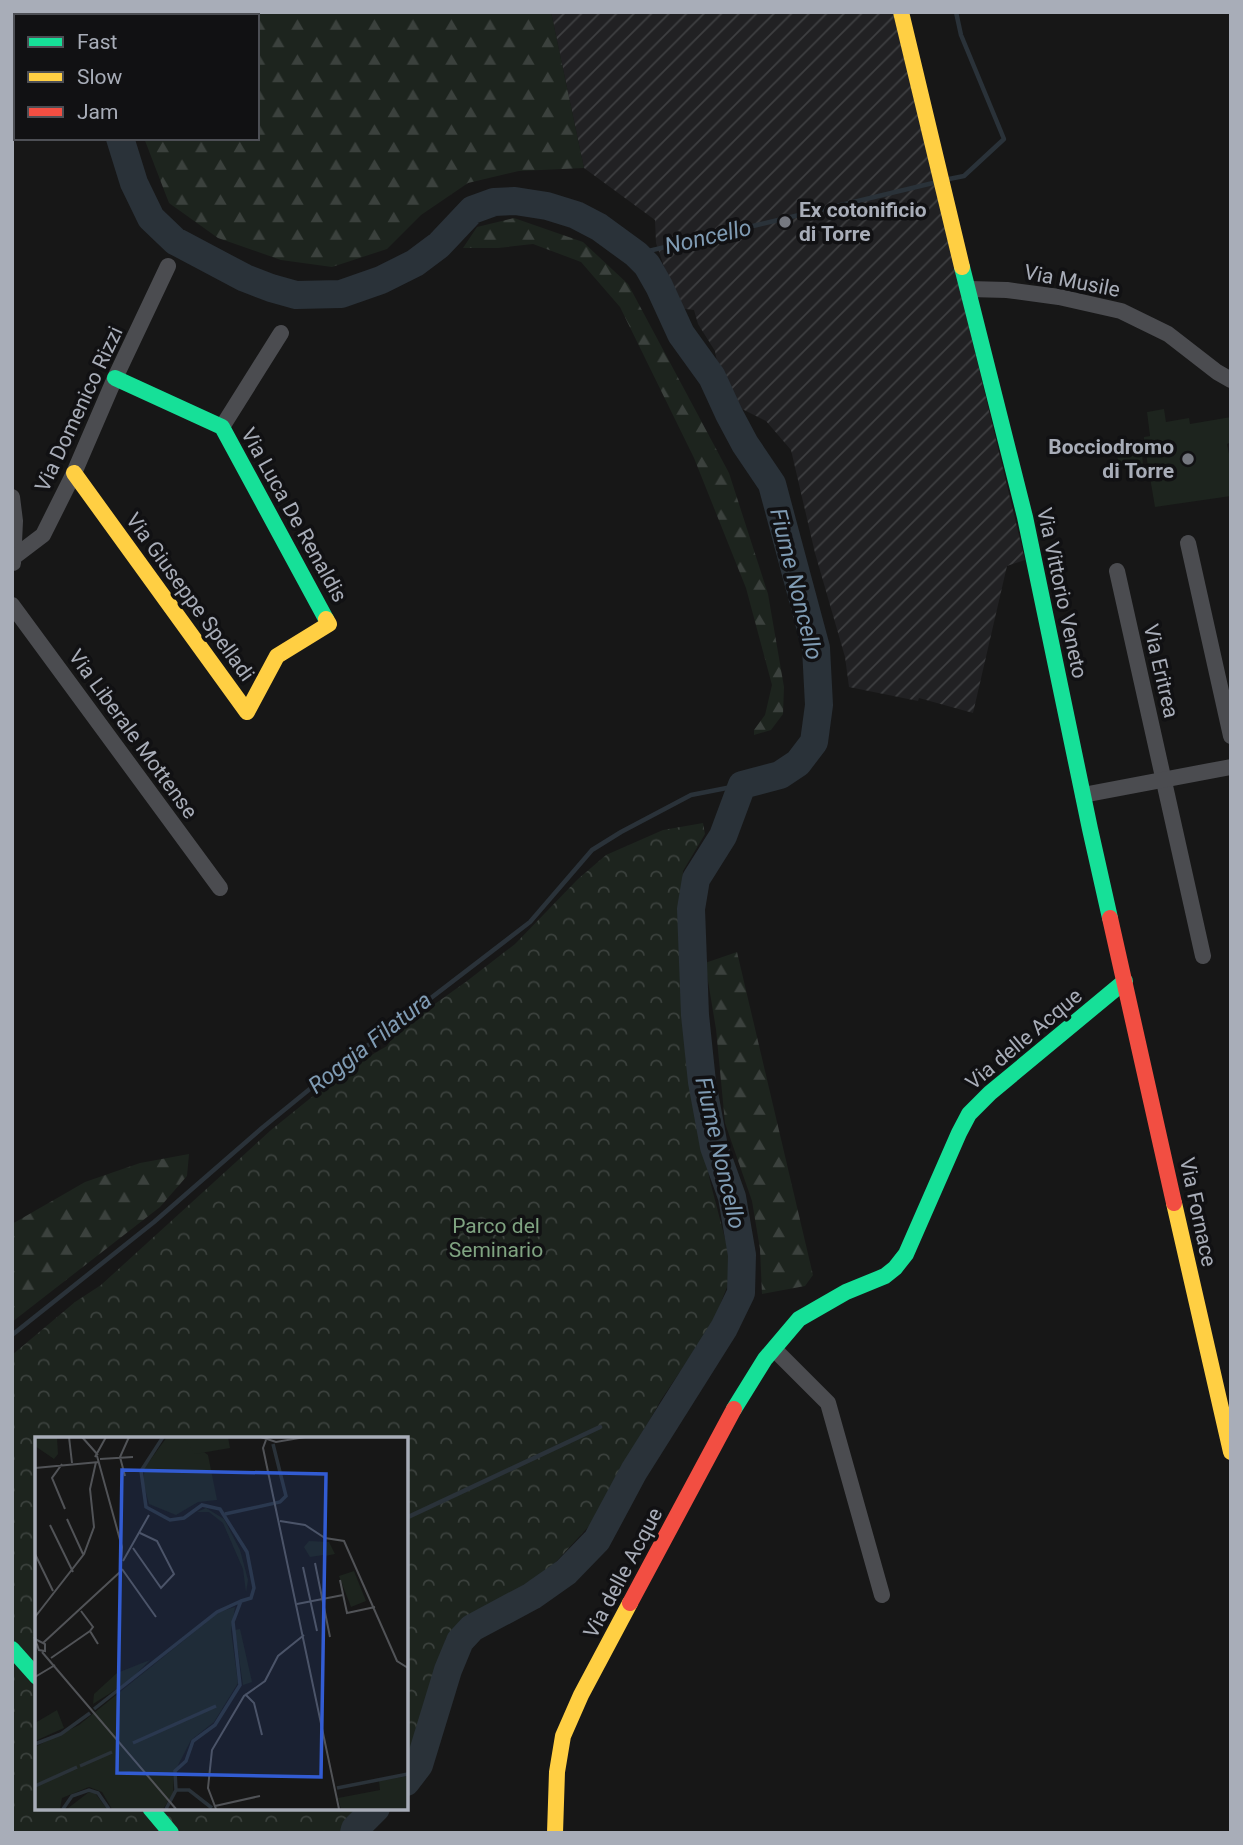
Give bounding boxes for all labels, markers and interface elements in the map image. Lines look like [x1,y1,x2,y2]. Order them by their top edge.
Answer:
legend [14,14,259,140]
text: Fast [77,30,118,54]
text: Slow [77,65,123,89]
text: Jam [77,100,118,124]
place label: Ex cotonificio di Torre [799,198,927,246]
water label: Noncello [662,214,754,260]
marker: Ex cotonificio di Torre [777,214,793,230]
street label: Via Musile [1022,260,1122,302]
street label: Via Domenico Rizzi [30,323,128,495]
street label: Via Luca De Renaldis [236,424,352,606]
place label: Bocciodromo di Torre [1048,435,1174,483]
marker: Bocciodromo di Torre [1180,451,1196,467]
water label: Fiume Noncello [764,505,828,663]
street label: Via Vittorio Veneto [1032,505,1092,681]
street label: Via Giuseppe Spelladi [121,508,259,686]
street label: Via Eritrea [1139,622,1183,720]
street label: Via Liberale Mottense [64,645,202,823]
street label: Via delle Acque [961,984,1087,1094]
water label: Roggia Filatura [303,987,437,1099]
water label: Fiume Noncello [689,1074,751,1232]
street label: Via Fornace [1175,1155,1221,1269]
park label: Parco del Seminario [449,1214,543,1262]
inset map [35,1437,408,1810]
street label: Via delle Acque [579,1504,667,1642]

